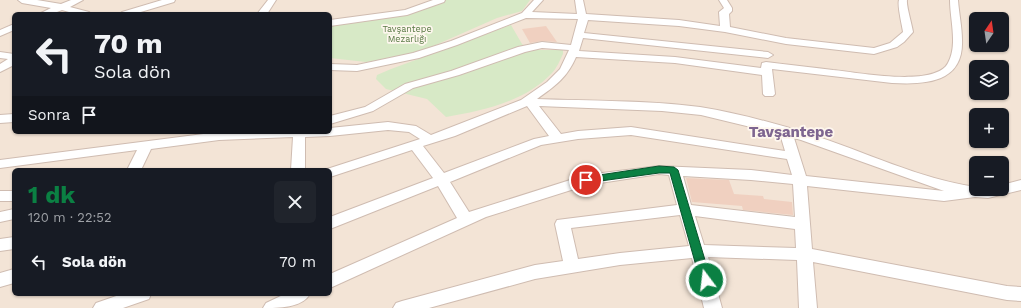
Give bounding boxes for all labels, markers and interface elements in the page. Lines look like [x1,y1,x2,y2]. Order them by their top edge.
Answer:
north arrow [969,12,1009,52]
map controls [969,12,1009,196]
park label: Tavşantepe Mezarlığı [382,24,432,44]
text: 70 m [94,27,163,60]
icon: left [28,28,80,80]
button: layers [969,60,1009,100]
text: Sola dön [94,61,171,82]
icon: arrive [78,104,100,126]
text: Sonra [28,106,70,124]
button: + [969,108,1009,148]
district label: Tavşantepe [749,123,834,141]
button: − [969,156,1009,196]
pin [569,163,603,197]
icon: arrive [575,169,597,191]
text: 1 dk [28,181,75,209]
button: close [274,181,316,223]
text: 120 m · 22:52 [28,210,112,225]
icon: left [28,251,50,273]
text: Sola dön [62,253,126,271]
text: 70 m [279,253,316,271]
position arrow [685,259,727,301]

